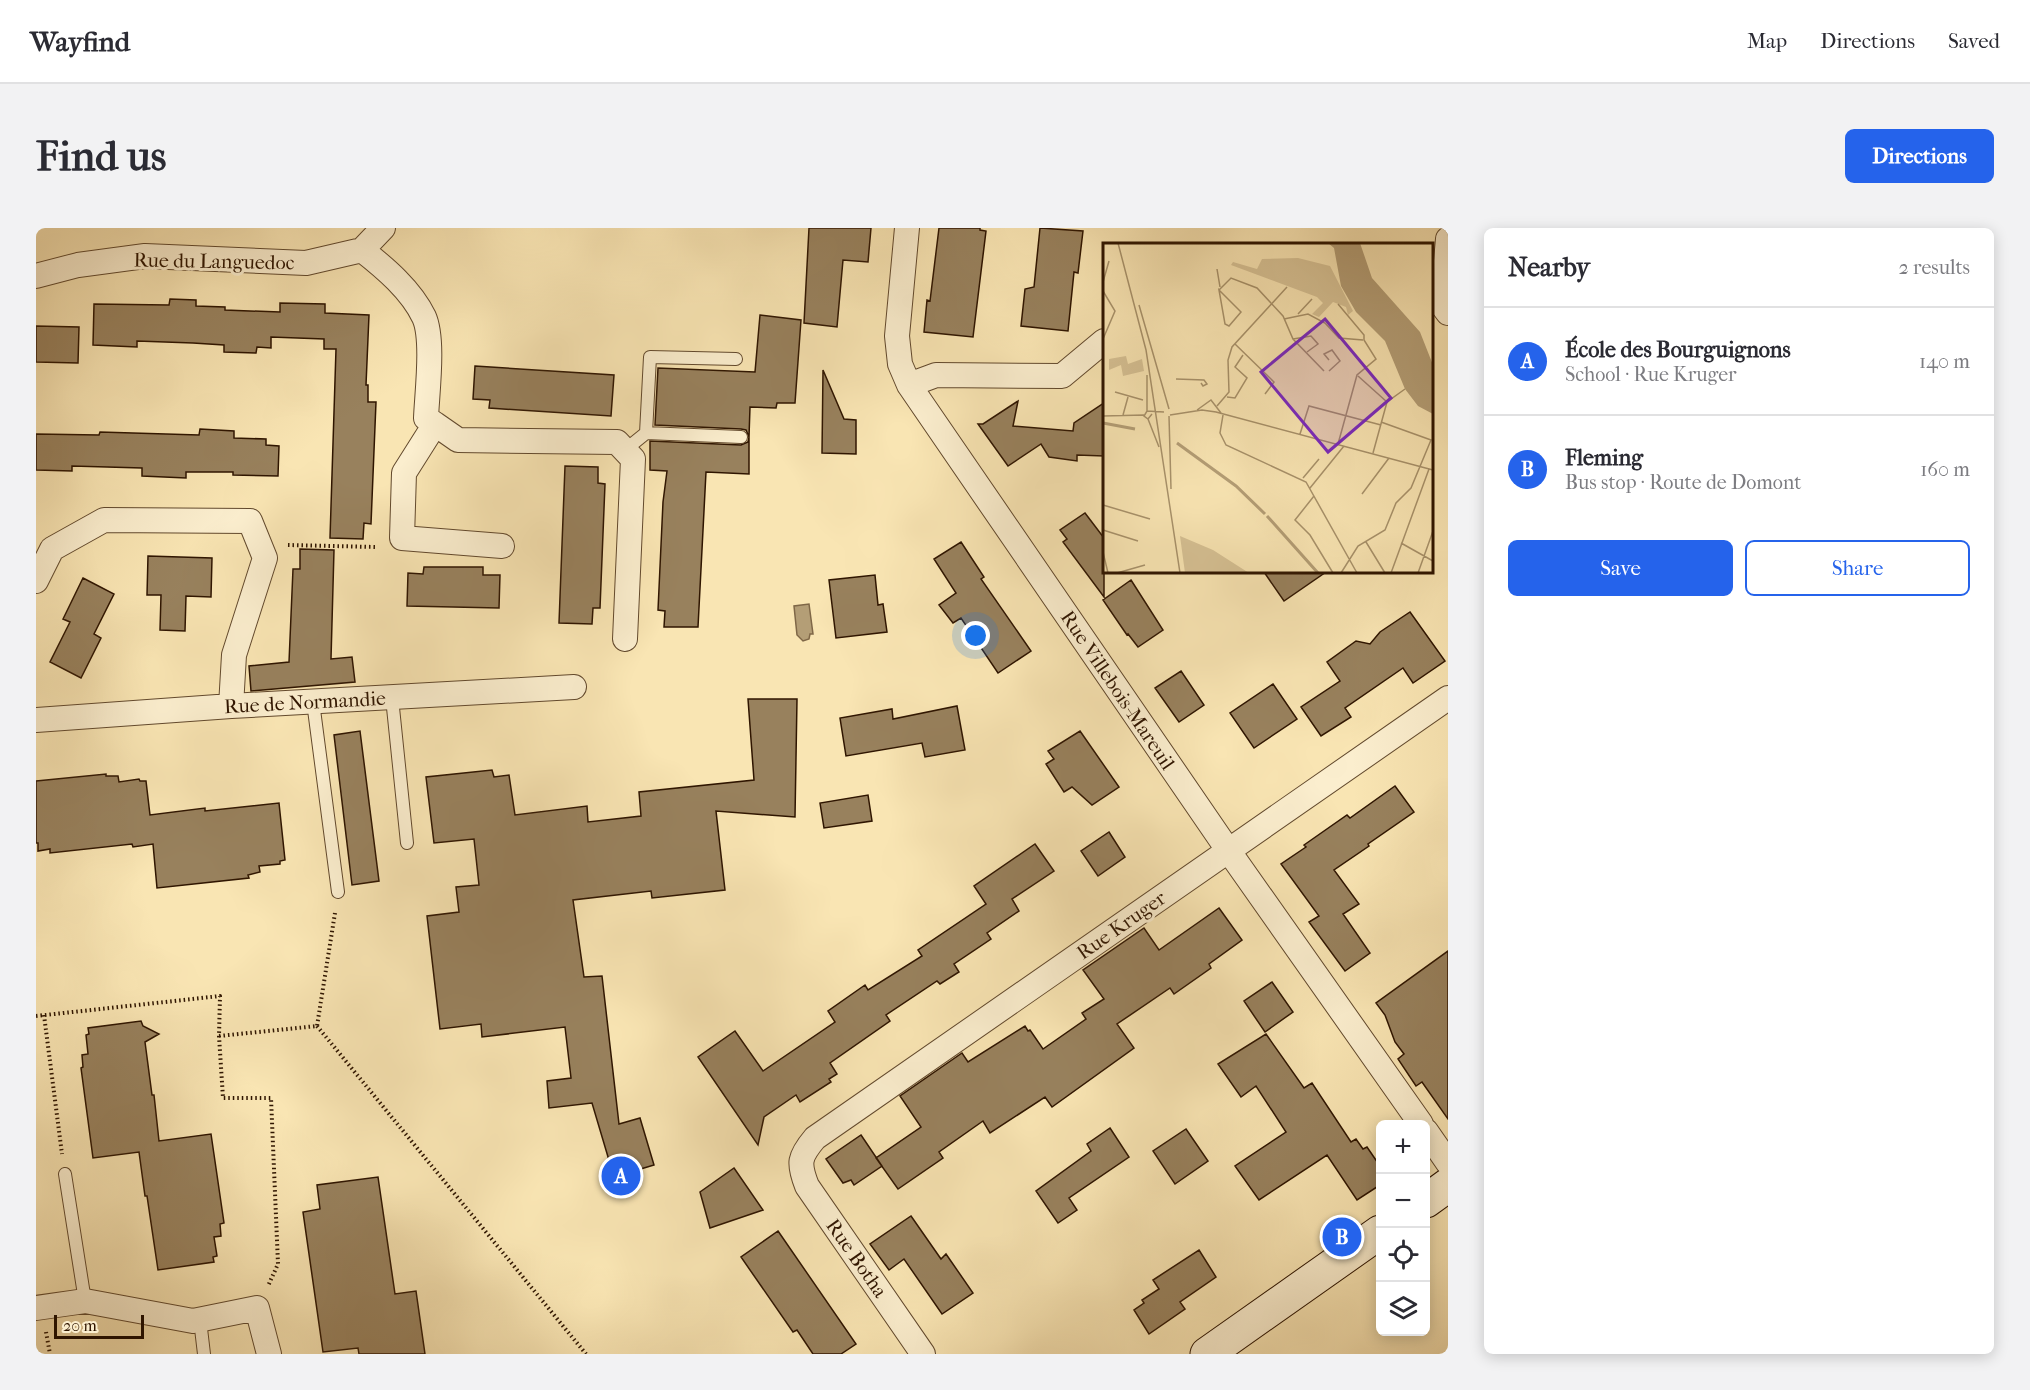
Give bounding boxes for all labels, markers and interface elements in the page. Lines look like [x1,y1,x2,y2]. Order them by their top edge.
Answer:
text: Wayfind [30,25,130,58]
text: Map [1747,29,1787,53]
text: Directions [1820,29,1915,53]
text: Saved [1948,29,2000,53]
button: Directions [1845,129,1994,183]
text: Find us [36,132,166,181]
inset map [1103,243,1433,573]
street label: Rue du Languedoc [133,249,295,274]
text: Nearby [1508,252,1590,283]
text: 2 results [1899,256,1970,279]
text: École des Bourguignons [1565,337,1791,363]
text: A [1521,350,1534,373]
text: 140 m [1919,350,1970,373]
text: School · Rue Kruger [1565,363,1737,386]
text: Fleming [1565,445,1643,471]
text: B [1521,458,1534,481]
text: 160 m [1920,458,1970,481]
text: Bus stop · Route de Domont [1565,471,1801,494]
button: Save [1508,540,1733,596]
button: Share [1745,540,1970,596]
street label: Rue Villebois-Mareuil [1056,606,1180,775]
your location [961,621,990,650]
street label: Rue de Normandie [224,687,387,718]
street label: Rue Kruger [1072,886,1171,964]
map controls [1376,1120,1430,1336]
button: + [1376,1120,1430,1174]
pin: A [602,1154,640,1198]
button: − [1376,1174,1430,1228]
pin: B [1322,1214,1362,1260]
street label: Rue Botha [821,1215,892,1302]
button: locate [1376,1228,1430,1282]
button: layers [1376,1282,1430,1336]
scale bar [54,1312,144,1340]
text: 20 m [63,1316,97,1335]

